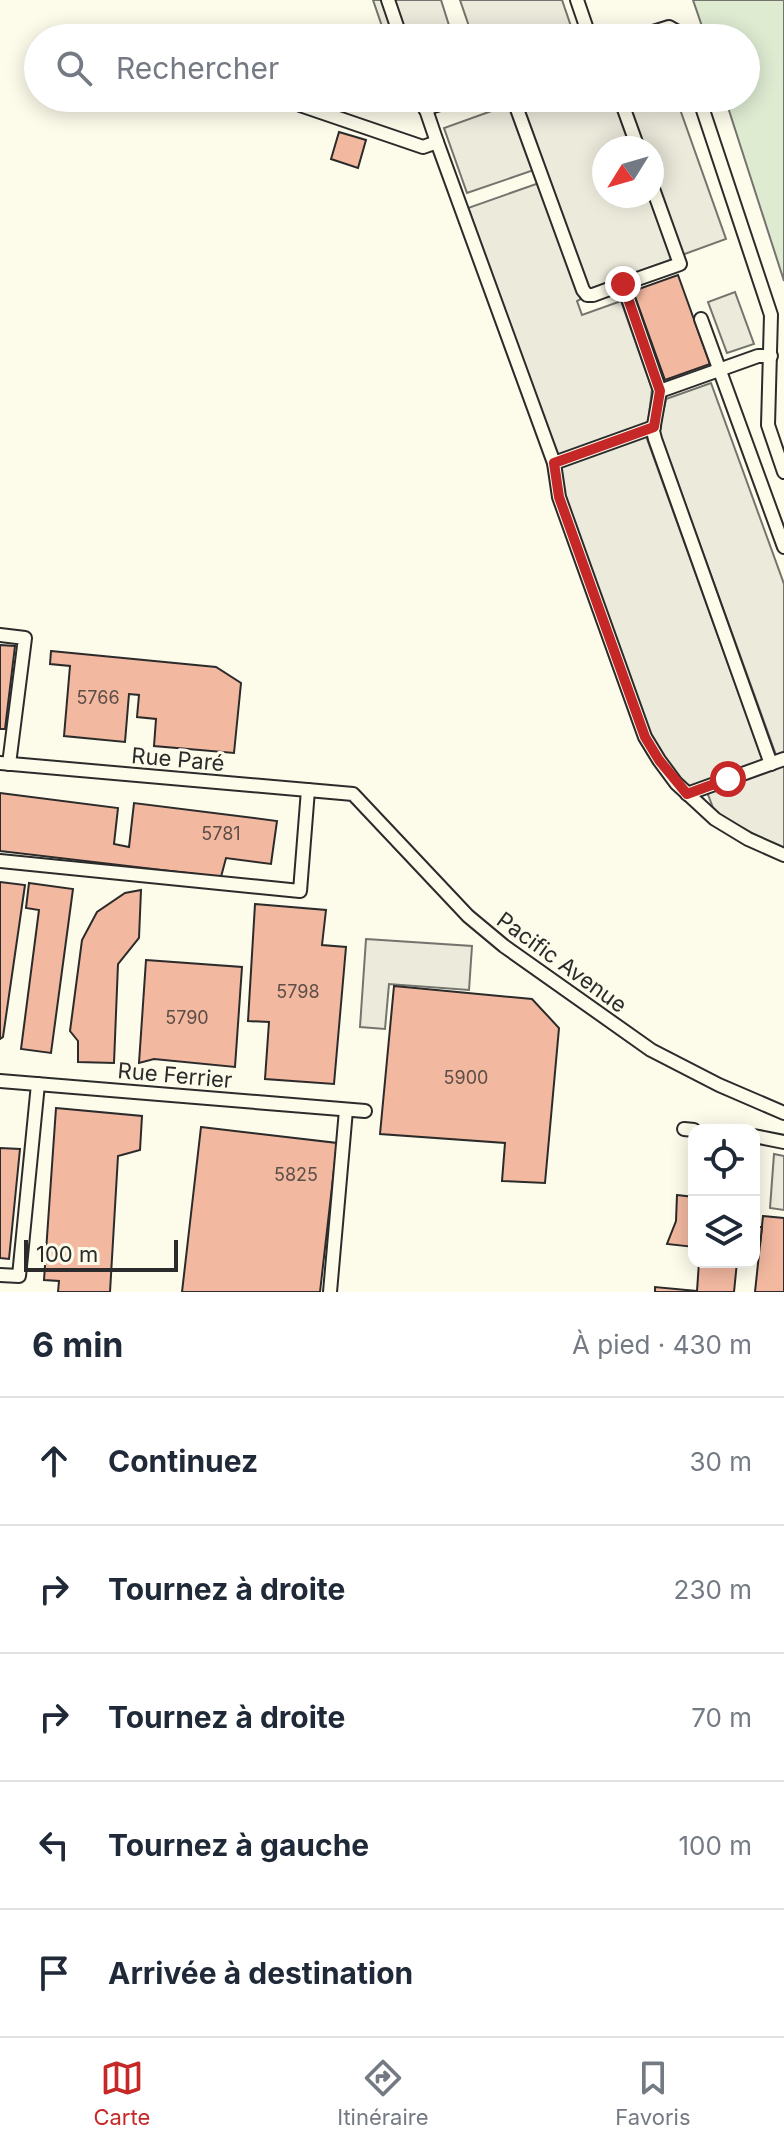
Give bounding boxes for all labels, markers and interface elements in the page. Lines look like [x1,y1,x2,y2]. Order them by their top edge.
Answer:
search box [24,24,760,112]
icon: search [52,46,96,90]
text: Rechercher [116,50,279,86]
north arrow [592,136,664,208]
route end [605,266,641,302]
house number: 5766 [76,687,120,708]
street label: Rue Paré [130,742,226,776]
route start [710,761,746,797]
house number: 5781 [201,823,241,844]
street label: Pacific Avenue [492,906,632,1018]
house number: 5798 [276,981,320,1002]
house number: 5790 [165,1007,209,1028]
street label: Rue Ferrier [117,1057,233,1093]
house number: 5900 [444,1067,488,1088]
map controls [688,1124,760,1268]
button: locate [688,1124,760,1196]
house number: 5825 [274,1164,318,1185]
button: layers [688,1196,760,1268]
scale bar [24,1236,178,1272]
text: 100 m [36,1241,98,1267]
text: 6 min [32,1324,124,1365]
text: À pied · 430 m [572,1329,752,1360]
icon: ahead [32,1439,76,1483]
text: Continuez [108,1443,258,1479]
text: 30 m [689,1446,752,1477]
icon: right [32,1567,76,1611]
text: Tournez à droite [108,1571,345,1607]
text: 230 m [674,1574,752,1605]
icon: right [32,1695,76,1739]
text: Tournez à droite [108,1699,345,1735]
text: 70 m [691,1702,752,1733]
icon: left [32,1823,76,1867]
text: Tournez à gauche [108,1827,369,1863]
text: 100 m [679,1830,752,1861]
icon: arrive [32,1951,76,1995]
text: Arrivée à destination [108,1955,413,1991]
tab: Carte [93,2056,150,2130]
tab: Itinéraire [337,2056,428,2130]
tab: Favoris [615,2056,691,2130]

